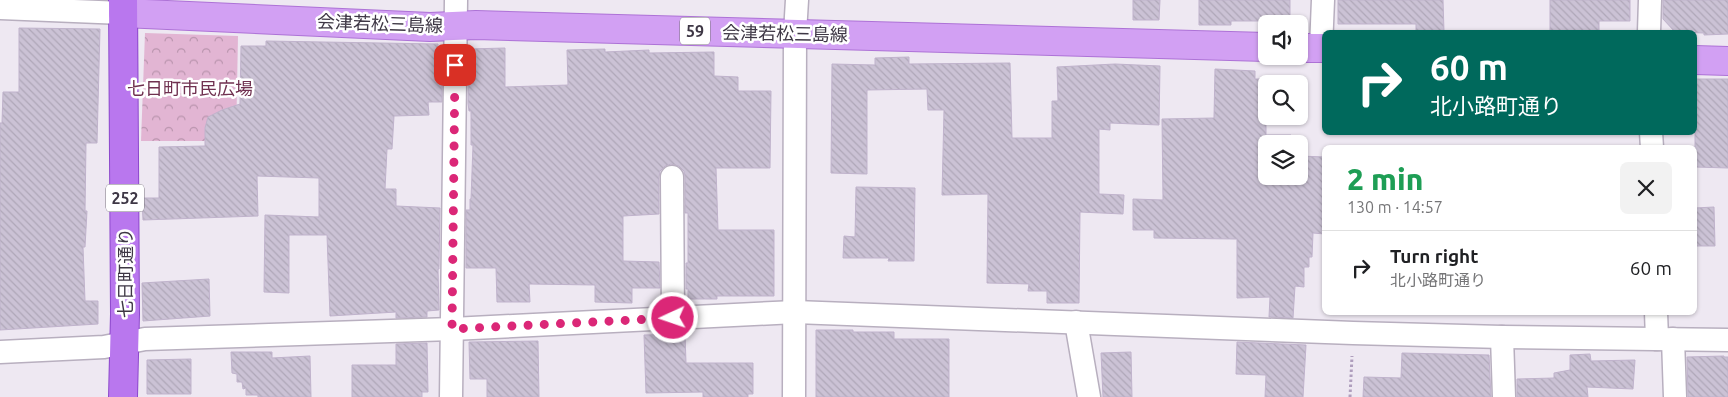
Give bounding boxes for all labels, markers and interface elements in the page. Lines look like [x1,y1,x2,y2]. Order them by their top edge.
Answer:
street label: 会津若松三島線 [317,11,443,35]
map controls [1258,15,1308,185]
button: sound [1258,15,1308,65]
road number: 59 [680,18,710,44]
street label: 会津若松三島線 [722,22,848,44]
pin [434,44,476,86]
text: 60 m [1430,47,1508,87]
icon: right [1347,50,1412,115]
icon: arrive [441,51,469,79]
button: search [1258,75,1308,125]
park label: 七日町市民広場 [127,78,253,98]
text: 北小路町通り [1430,93,1562,118]
button: layers [1258,135,1308,185]
text: 2 min [1347,162,1423,196]
button: close [1620,162,1672,214]
road number: 252 [106,184,144,212]
text: 130 m · 14:57 [1347,198,1443,216]
street label: 七日町通り [115,228,135,318]
text: Turn right [1390,245,1478,267]
icon: right [1347,254,1375,282]
text: 60 m [1630,257,1672,279]
text: 北小路町通り [1390,271,1486,289]
position arrow [646,291,698,343]

